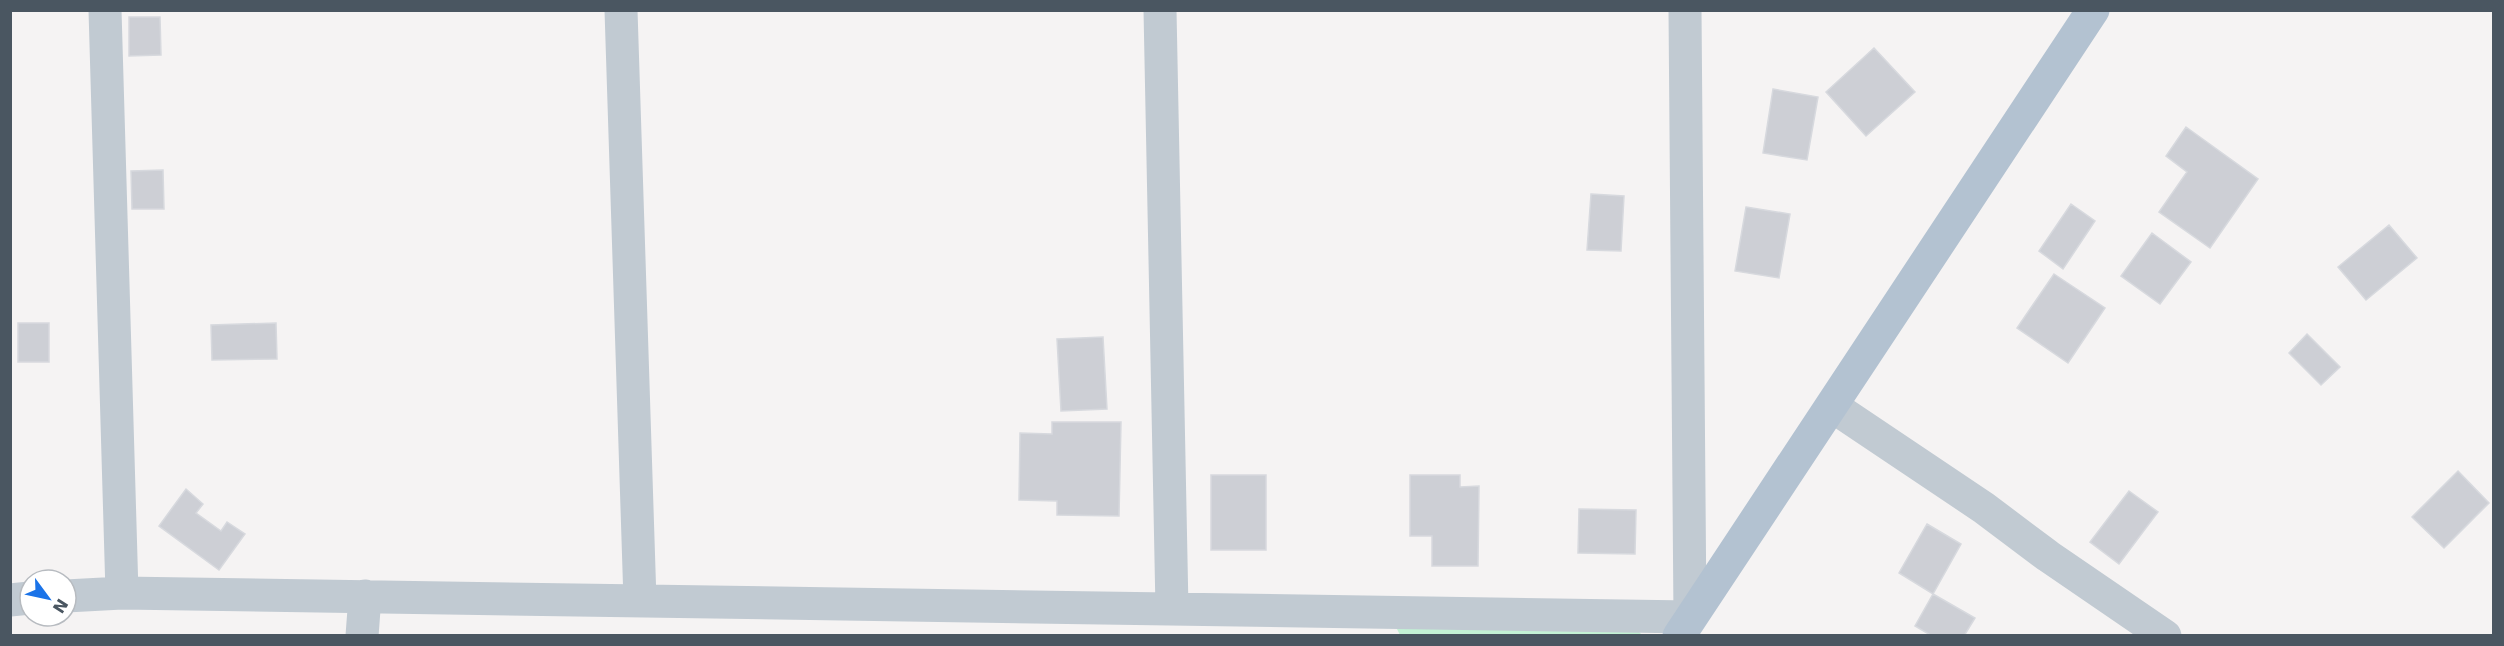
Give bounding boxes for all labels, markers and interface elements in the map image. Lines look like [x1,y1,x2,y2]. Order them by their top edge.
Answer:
north arrow [18,568,78,628]
text: N [49,595,72,617]

